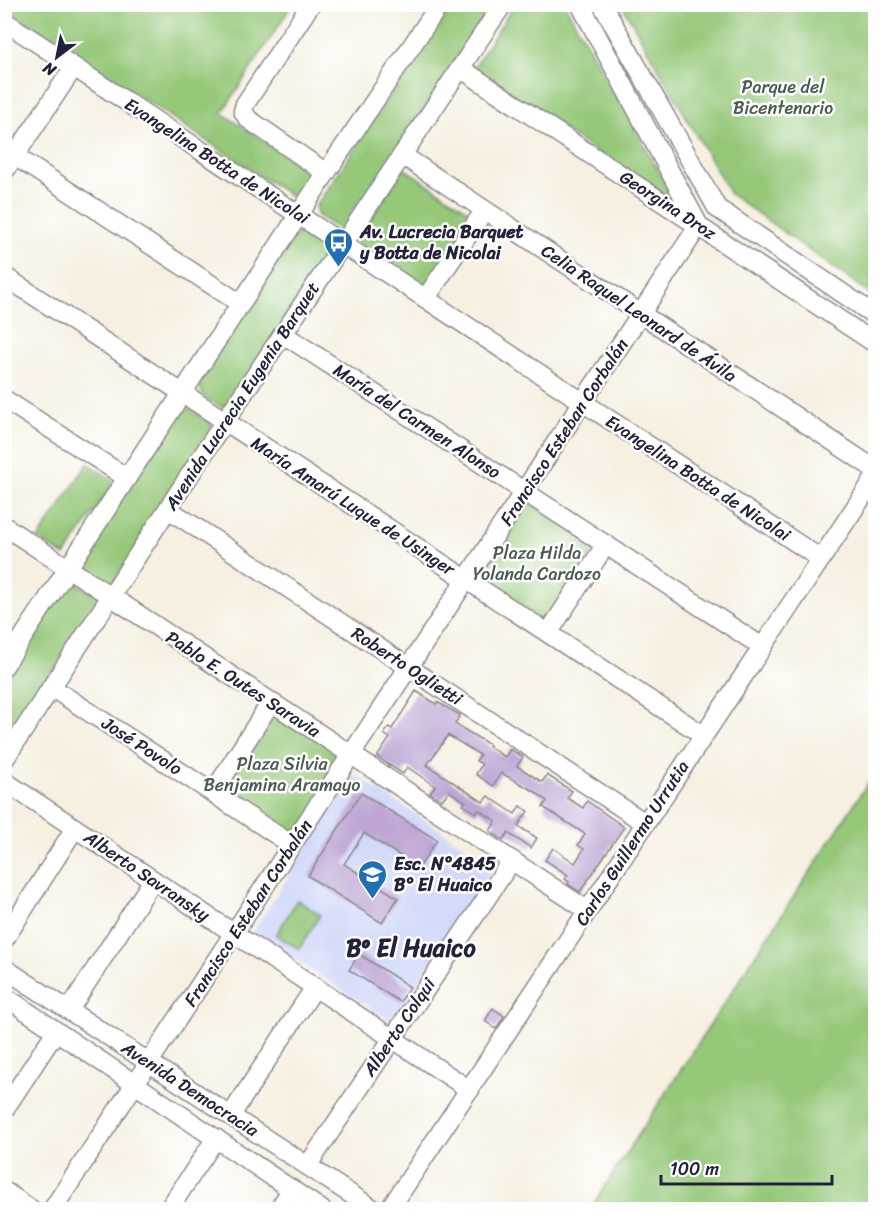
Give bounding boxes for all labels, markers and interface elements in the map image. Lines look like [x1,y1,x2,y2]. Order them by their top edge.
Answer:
north arrow [27,27,87,87]
text: N [36,54,63,85]
park label: Parque del Bicentenario [733,71,833,124]
street label: Evangelina Botta de Nicolai [118,89,317,234]
street label: Georgina Droz [613,162,723,249]
place label: Av. Lucrecia Barquet y Botta de Nicolai [359,216,524,269]
bus stop icon: Av. Lucrecia Barquet y Botta de Nicolai [323,226,355,268]
street label: Celia Raquel Leonard de Ávila [534,235,744,391]
street label: Avenida Lucrecia Eugenia Barquet [155,275,328,518]
street label: Francisco Esteban Corbalán [491,331,637,532]
street label: María del Carmen Alonso [327,354,507,488]
street label: Evangelina Botta de Nicolai [599,406,798,551]
street label: María Amarú Luque de Usinger [244,428,463,585]
park label: Plaza Hilda Yolanda Cardozo [473,537,601,590]
street label: Roberto Oglietti [345,618,470,715]
street label: Pablo E. Outes Saravia [159,622,328,747]
street label: José Povolo [94,707,189,784]
park label: Plaza Silvia Benjamina Aramayo [204,748,360,801]
street label: Carlos Guillermo Urrutia [566,754,698,932]
street label: Francisco Esteban Corbalán [175,812,321,1013]
street label: Alberto Savransky [76,821,217,931]
place label: Esc. N°4845 B° El Huaico [394,848,496,901]
school or university icon: Esc. N°4845 B° El Huaico [357,858,389,900]
district label: Bº El Huaico [346,927,476,969]
street label: Alberto Colqui [353,970,445,1084]
street label: Avenida Democracia [114,1032,266,1146]
scale bar [661,1148,832,1186]
text: 100 m [670,1153,719,1185]

